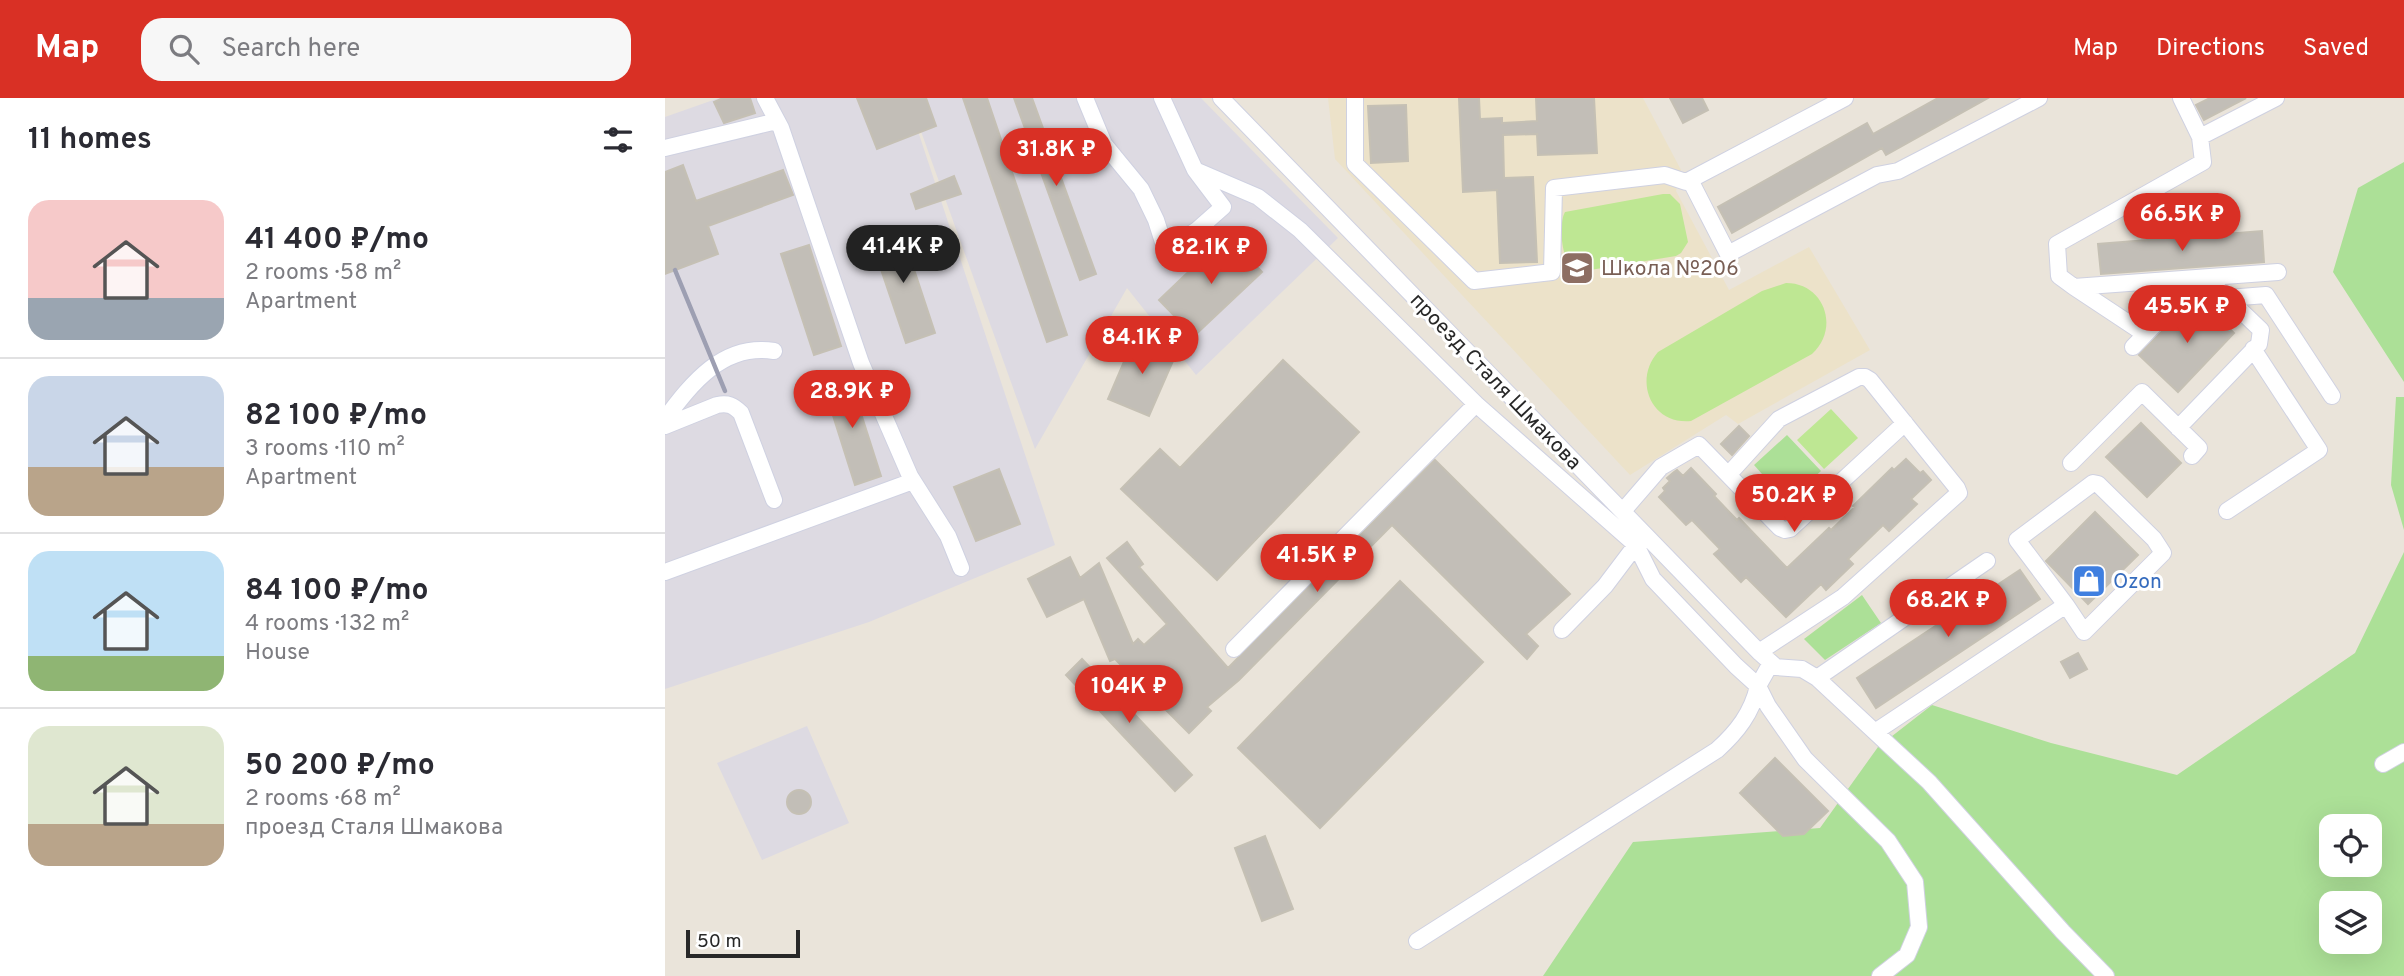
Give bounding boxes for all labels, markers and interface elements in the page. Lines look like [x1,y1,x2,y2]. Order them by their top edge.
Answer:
search box [141,18,631,81]
text: Map [35,28,99,70]
icon: search [165,30,203,68]
text: Search here [221,33,360,66]
text: Map [2073,34,2118,64]
text: Directions [2156,34,2265,64]
text: Saved [2303,34,2369,64]
icon: filters [599,121,637,159]
text: 11 homes [28,122,152,159]
pin: 31.8K ₽ [991,129,1121,188]
text: 31.8K ₽ [1016,136,1096,165]
pin: 66.5K ₽ [2117,194,2247,253]
text: 66.5K ₽ [2139,201,2225,230]
text: 41 400 ₽/mo [245,222,429,259]
pin: 41.4K ₽ [838,226,968,285]
pin: 82.1K ₽ [1146,226,1276,286]
icon: home [84,228,168,312]
text: 41.4K ₽ [862,233,944,262]
text: 82.1K ₽ [1171,234,1251,263]
school or university icon: Школа №206 [1558,249,1596,287]
place label: Школа №206 [1601,256,1739,283]
text: 2 rooms · 58 m² [245,259,401,288]
pin: 45.5K ₽ [2122,286,2252,345]
text: Apartment [245,288,357,317]
street label: проезд Сталя Шмакова [1403,288,1586,476]
text: 45.5K ₽ [2144,293,2230,322]
pin: 84.1K ₽ [1077,316,1207,376]
text: 84.1K ₽ [1101,324,1183,353]
pin: 28.9K ₽ [787,370,917,430]
text: 28.9K ₽ [810,378,894,407]
text: 82 100 ₽/mo [245,398,427,435]
icon: home [84,404,168,488]
text: 3 rooms · 110 m² [245,435,405,464]
text: Apartment [245,464,357,493]
pin: 50.2K ₽ [1729,474,1859,534]
text: 50.2K ₽ [1751,482,1837,511]
pin: 41.5K ₽ [1252,534,1382,594]
text: 41.5K ₽ [1277,542,1357,571]
shop icon: Ozon [2070,562,2108,600]
place label: Ozon [2113,569,2162,596]
text: 84 100 ₽/mo [245,573,429,610]
icon: home [84,579,168,663]
pin: 68.2K ₽ [1883,580,2013,639]
text: 68.2K ₽ [1906,587,1990,616]
text: 4 rooms · 132 m² [245,610,409,639]
text: House [245,639,310,668]
pin: 104K ₽ [1072,666,1186,725]
text: 104K ₽ [1091,673,1167,702]
text: 50 200 ₽/mo [245,748,435,785]
icon: home [84,754,168,838]
text: 2 rooms · 68 m² [245,785,401,814]
text: проезд Сталя Шмакова [245,814,503,843]
map controls [2319,814,2382,954]
button: locate [2319,814,2382,877]
button: layers [2319,891,2382,954]
scale bar [686,927,800,959]
text: 50 m [697,930,742,954]

